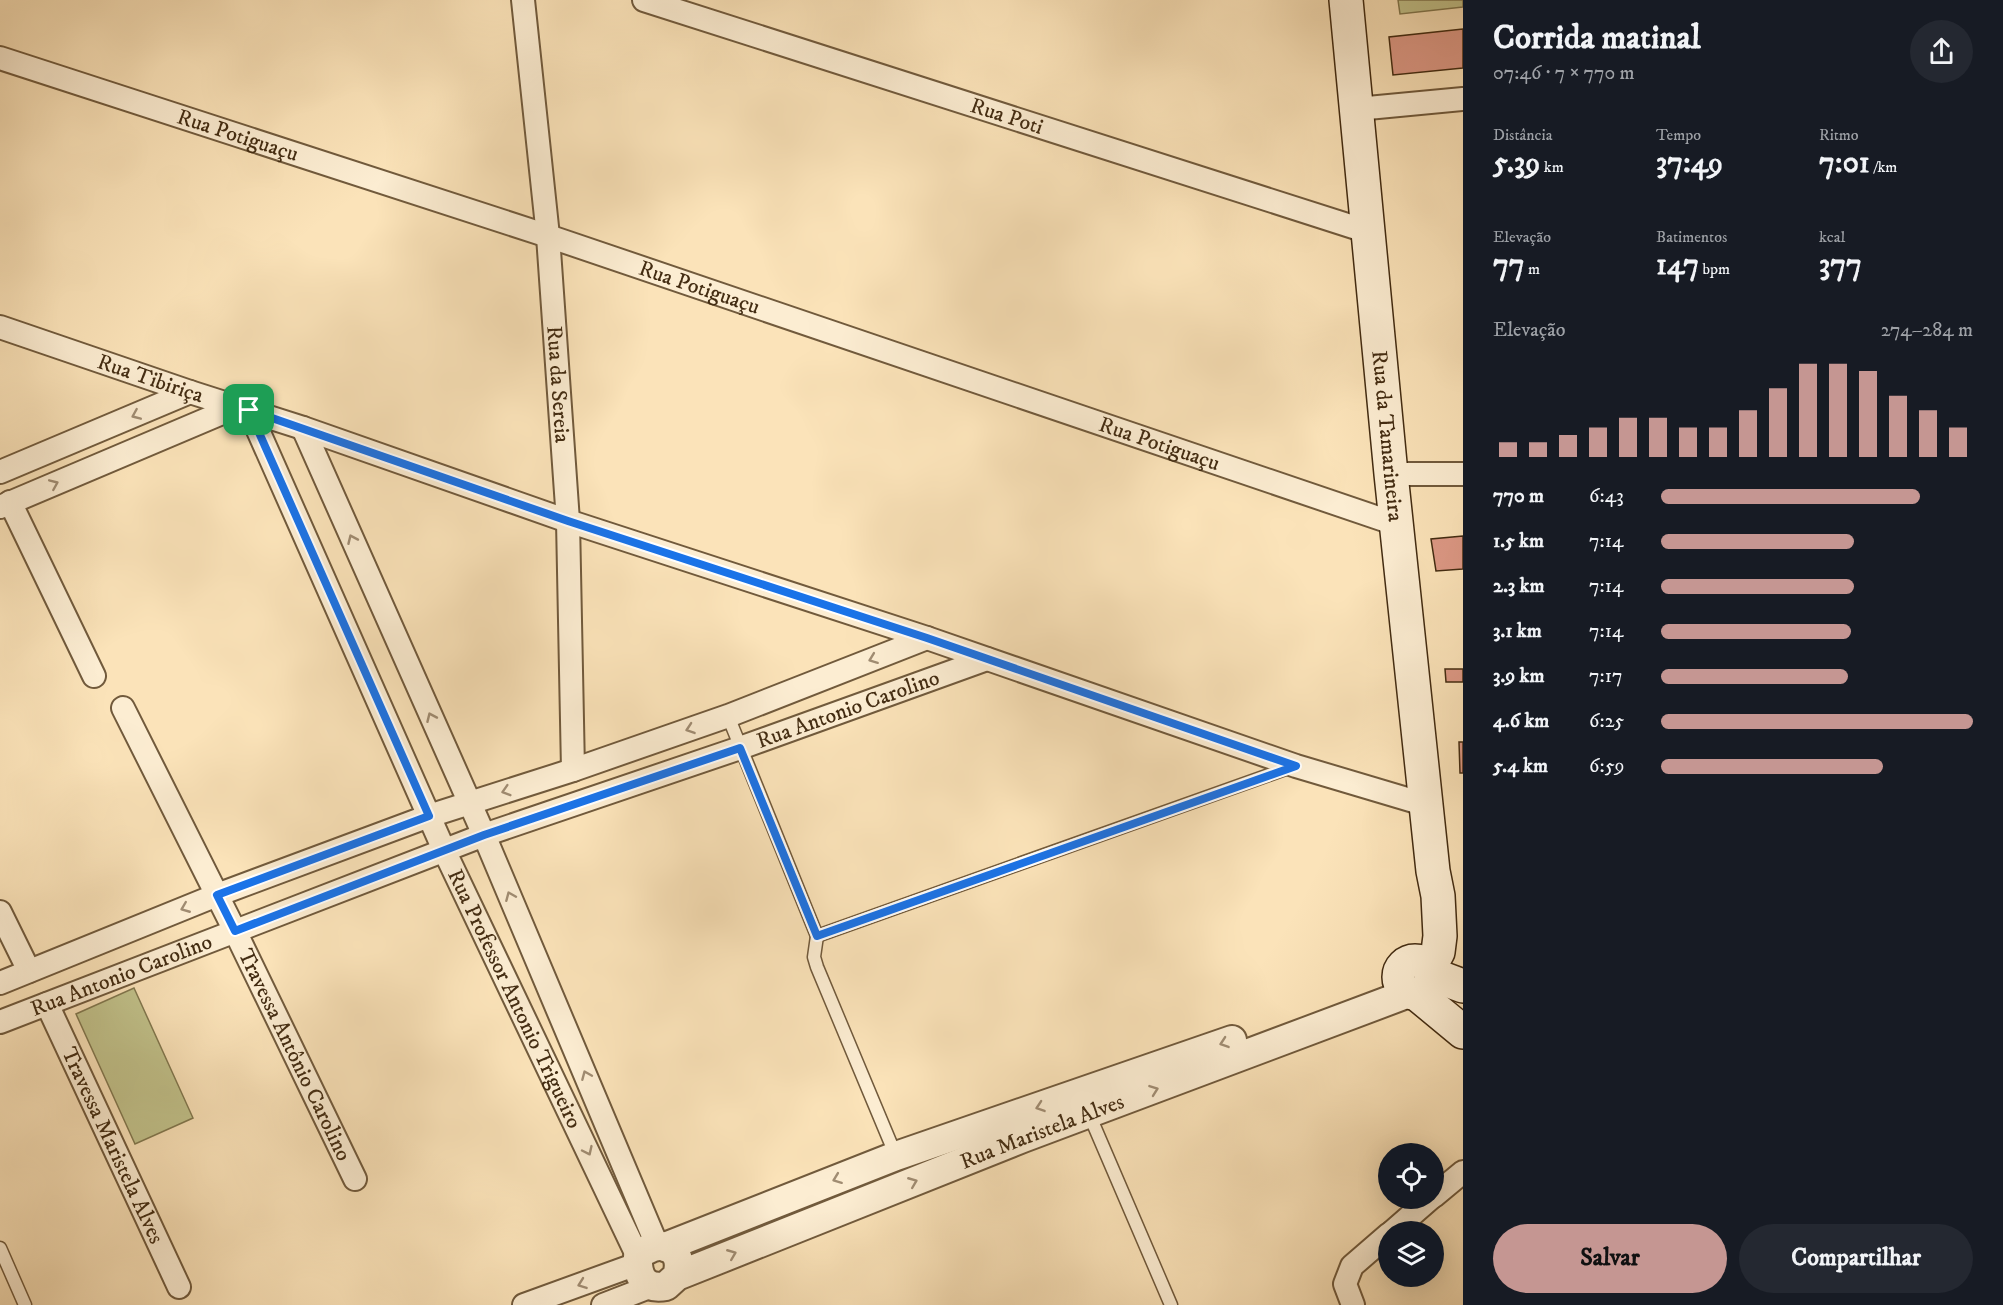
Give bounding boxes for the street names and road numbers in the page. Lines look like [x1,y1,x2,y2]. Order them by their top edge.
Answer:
street label: Rua Poti [967,92,1047,140]
street label: Rua Potiguaçu [174,103,302,168]
street label: Rua Potiguaçu [635,254,763,320]
street label: Rua da Sereia [541,325,576,444]
street label: Rua Tibiriça [94,348,207,409]
street label: Rua da Tamarineira [1366,349,1410,524]
street label: Rua Potiguaçu [1096,411,1223,477]
street label: Rua Antonio Carolino [753,664,943,754]
street label: Rua Professor Antonio Trigueiro [442,865,588,1133]
street label: Rua Antonio Carolino [27,928,216,1022]
street label: Travessa Antônio Carolino [232,944,358,1165]
street label: Travessa Maristela Alves [56,1043,170,1248]
street label: Rua Maristela Alves [956,1088,1128,1175]

